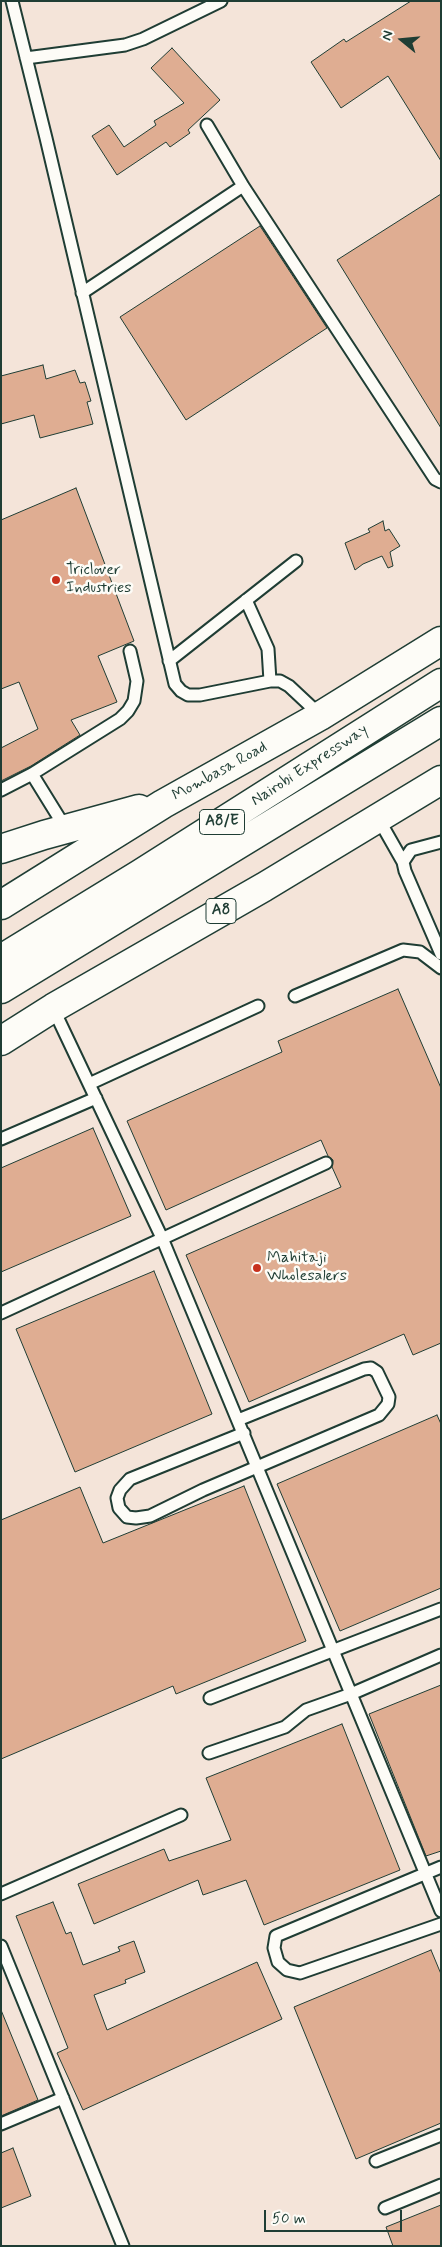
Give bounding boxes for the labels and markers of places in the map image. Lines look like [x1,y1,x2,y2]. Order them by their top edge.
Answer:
place label: Triclover Industries [66,561,131,599]
marker: Triclover Industries [50,574,62,586]
place label: Mahitaji Wholesalers [267,1249,347,1287]
marker: Mahitaji Wholesalers [251,1262,263,1274]

